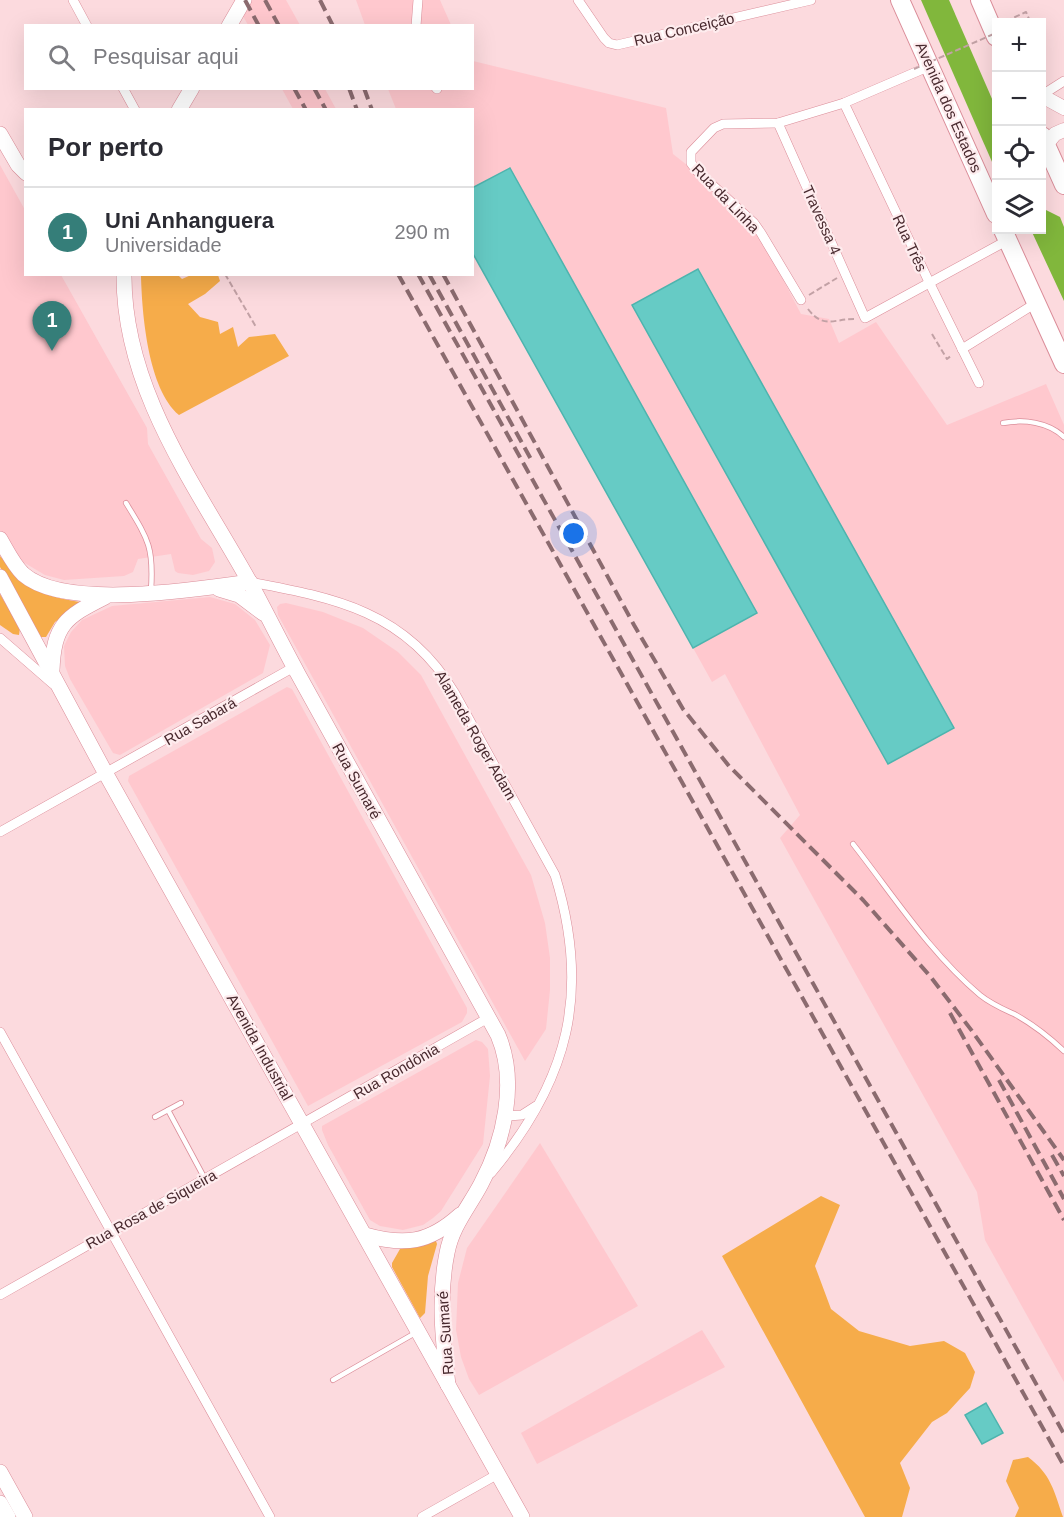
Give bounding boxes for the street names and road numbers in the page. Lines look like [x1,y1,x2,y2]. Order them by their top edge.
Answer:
street label: Rua Conceição [632,9,736,49]
street label: Avenida dos Estados [913,39,985,175]
street label: Rua da Linha [689,160,764,236]
street label: Travessa 4 [799,183,845,257]
street label: Rua Três [889,212,931,274]
street label: Alameda Roger Adam [432,667,520,803]
street label: Rua Sabará [161,693,239,748]
street label: Rua Sumaré [329,740,385,822]
street label: Avenida Industrial [224,991,296,1103]
street label: Rua Rondônia [350,1039,442,1102]
street label: Rua Rosa de Siqueira [83,1166,220,1252]
street label: Rua Sumaré [434,1290,456,1376]

